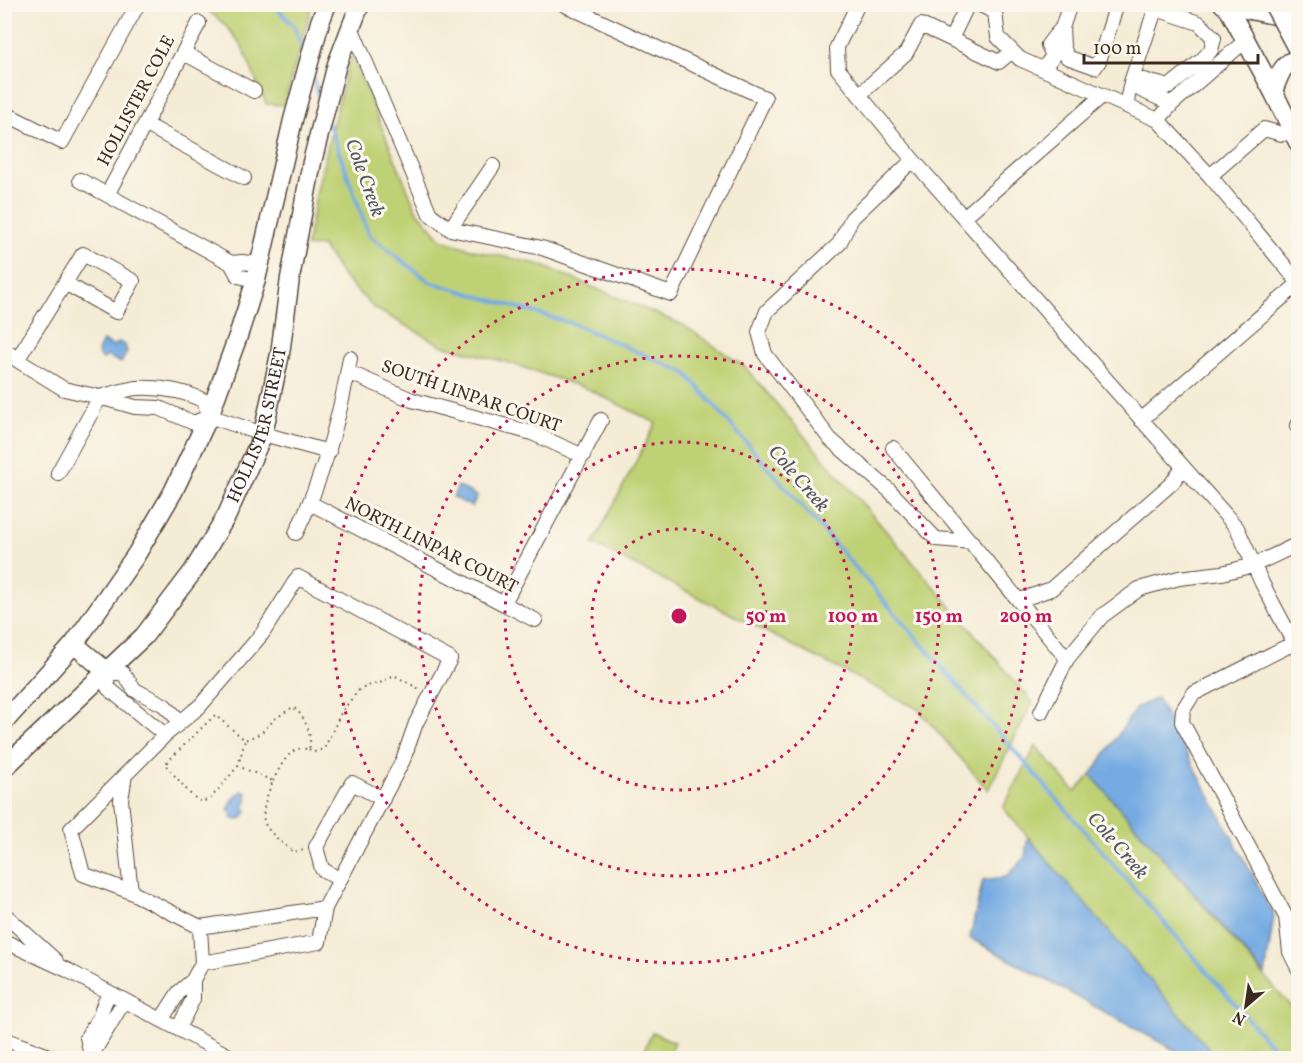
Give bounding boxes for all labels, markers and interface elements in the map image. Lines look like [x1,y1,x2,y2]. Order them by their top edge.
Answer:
scale bar [1084,27,1258,65]
street label: HOLLISTER COLE [92,31,182,171]
text: 100 m [1093,37,1142,62]
water label: Cole Creek [337,135,391,221]
street label: HOLLISTER STREET [221,345,293,507]
street label: SOUTH LINPAR COURT [378,354,565,440]
water label: Cole Creek [761,439,835,519]
street label: NORTH LINPAR COURT [340,492,522,601]
text: 50 m [746,605,786,630]
text: 100 m [828,605,878,630]
text: 150 m [915,605,963,630]
text: 200 m [1000,605,1052,630]
centre of rings [669,606,689,626]
water label: Cole Creek [1080,806,1154,886]
north arrow [1216,976,1276,1036]
text: N [1229,1005,1250,1030]

